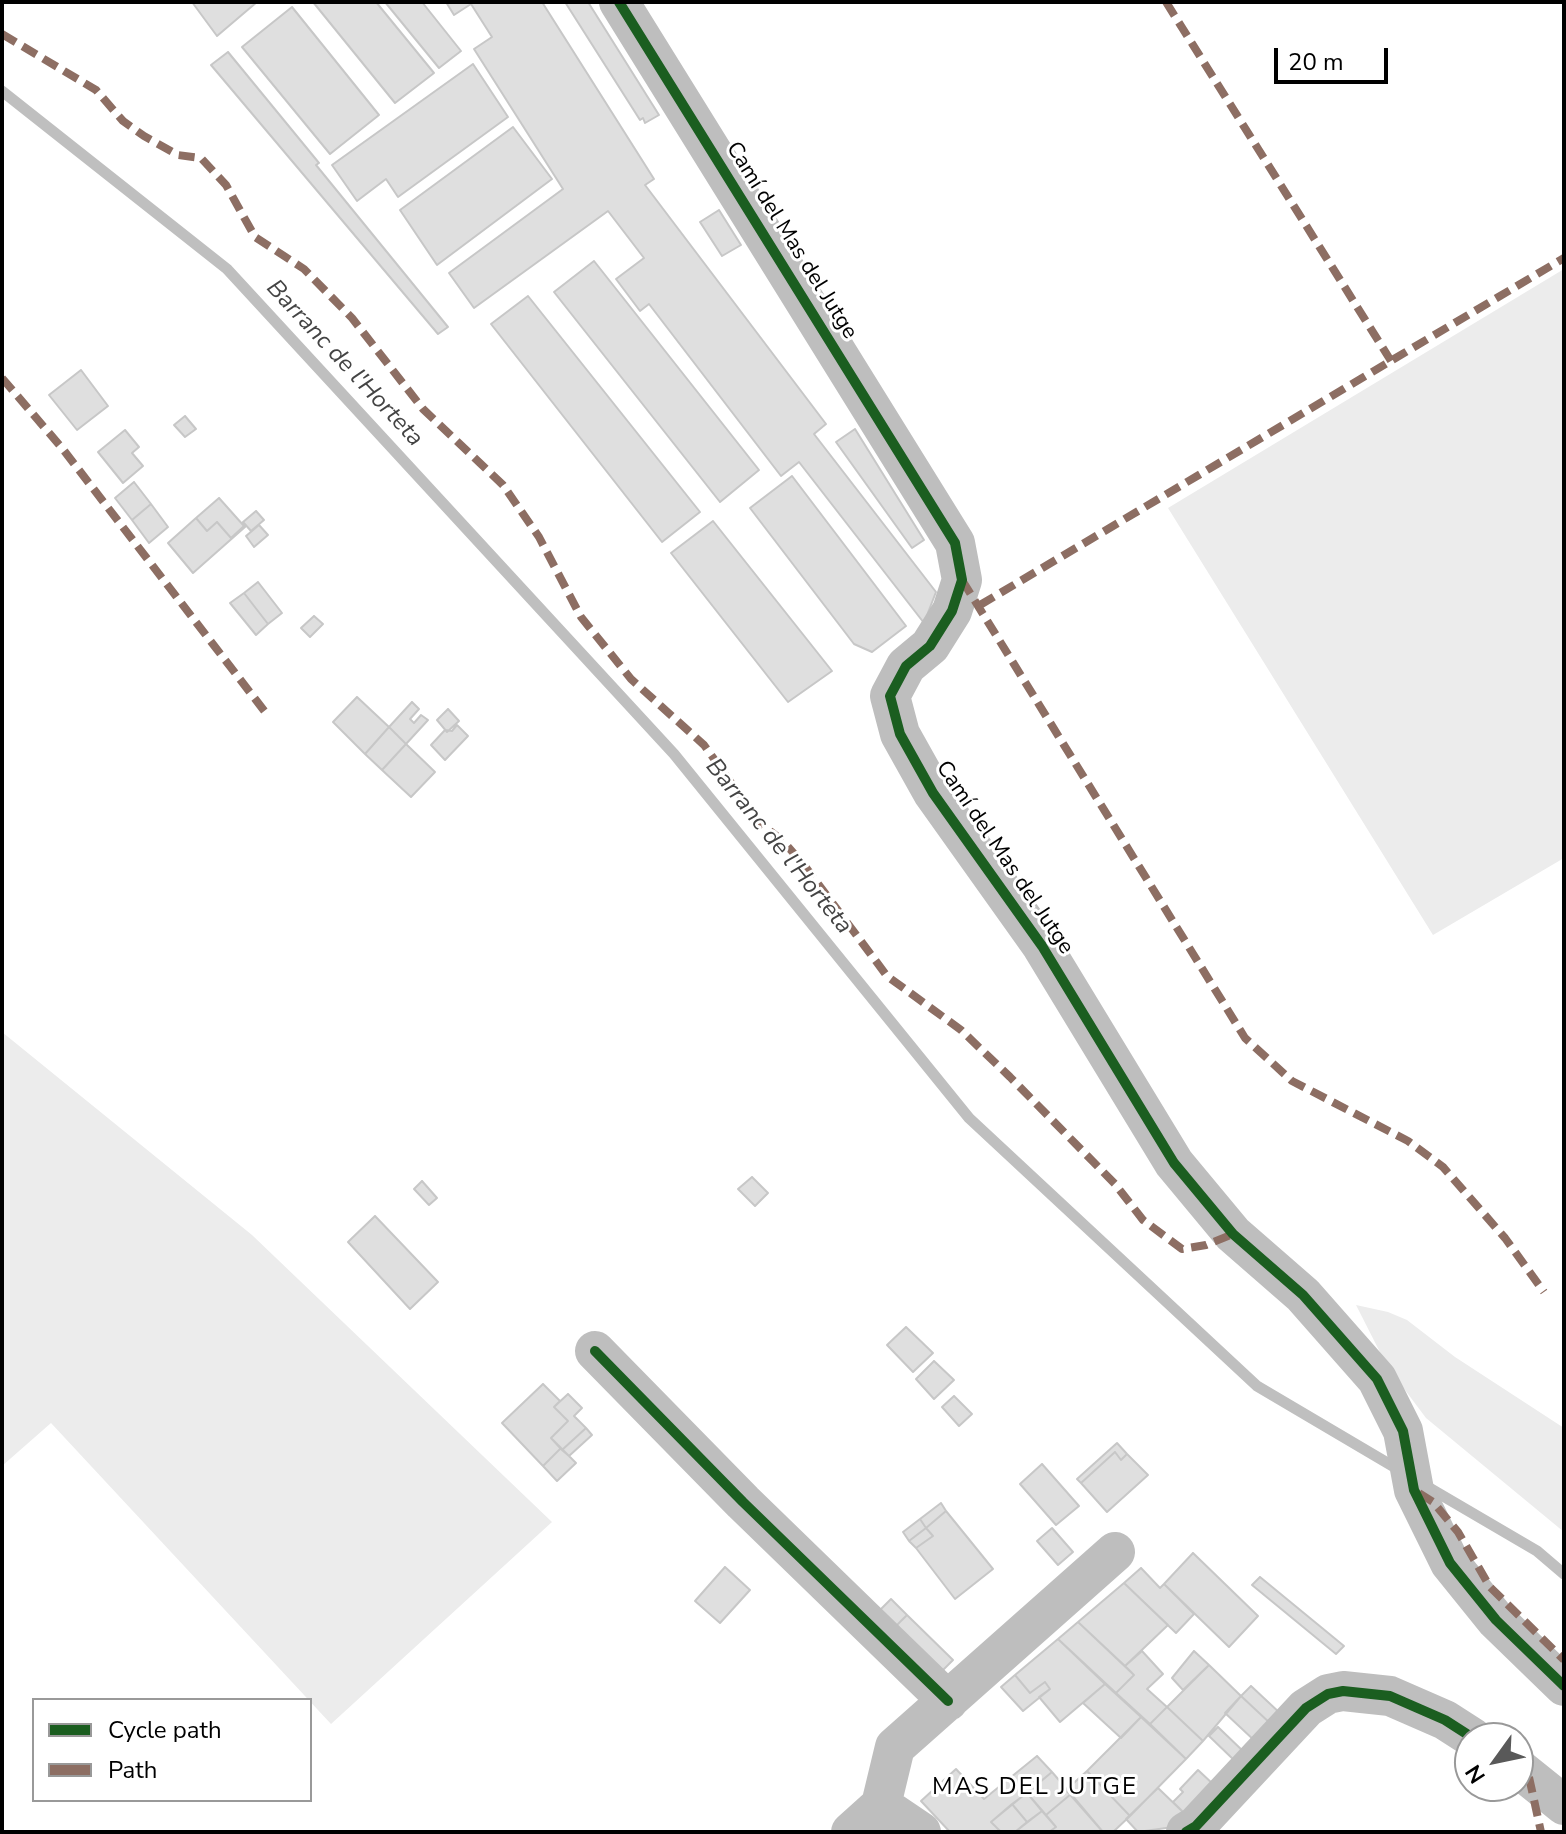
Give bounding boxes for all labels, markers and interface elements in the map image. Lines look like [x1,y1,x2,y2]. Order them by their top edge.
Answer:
scale bar [1278,32,1392,82]
text: 20 m [1288,46,1344,78]
street label: Camí del Mas del Jutge [720,138,862,344]
water label: Barranc de l'Horteta [259,275,429,453]
water label: Barranc de l'Horteta [699,754,857,940]
street label: Camí del Mas del Jutge [929,756,1079,960]
legend [32,1698,312,1802]
text: Cycle path [108,1714,222,1746]
north arrow [1454,1722,1534,1802]
text: Path [108,1754,157,1786]
text: N [1458,1759,1493,1789]
district label: MAS DEL JUTGE [932,1774,1138,1802]

